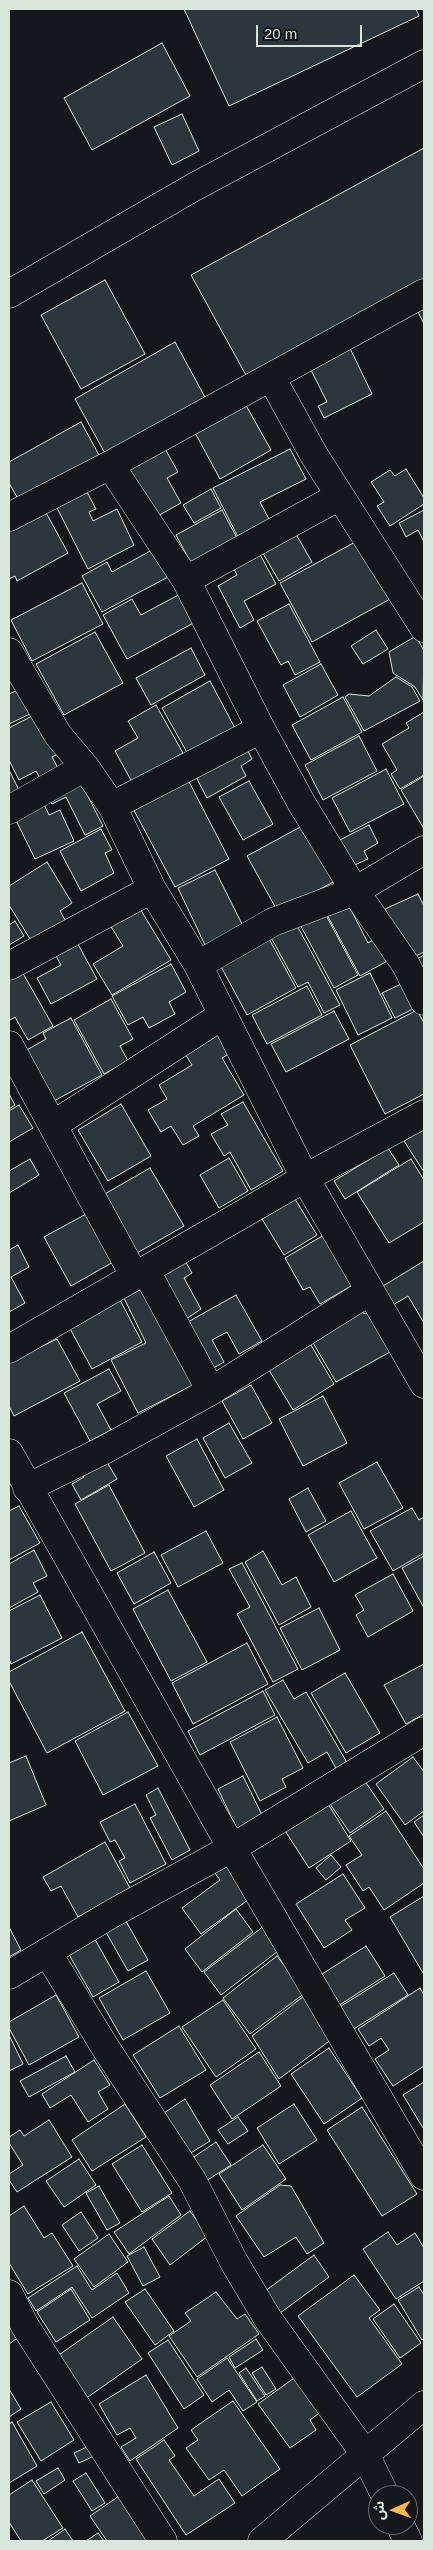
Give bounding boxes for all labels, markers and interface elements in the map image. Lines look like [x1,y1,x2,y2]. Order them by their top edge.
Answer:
scale bar [258,15,364,47]
text: 20 m [264,25,297,42]
north arrow [368,2485,418,2535]
text: ش [371,2501,387,2520]

